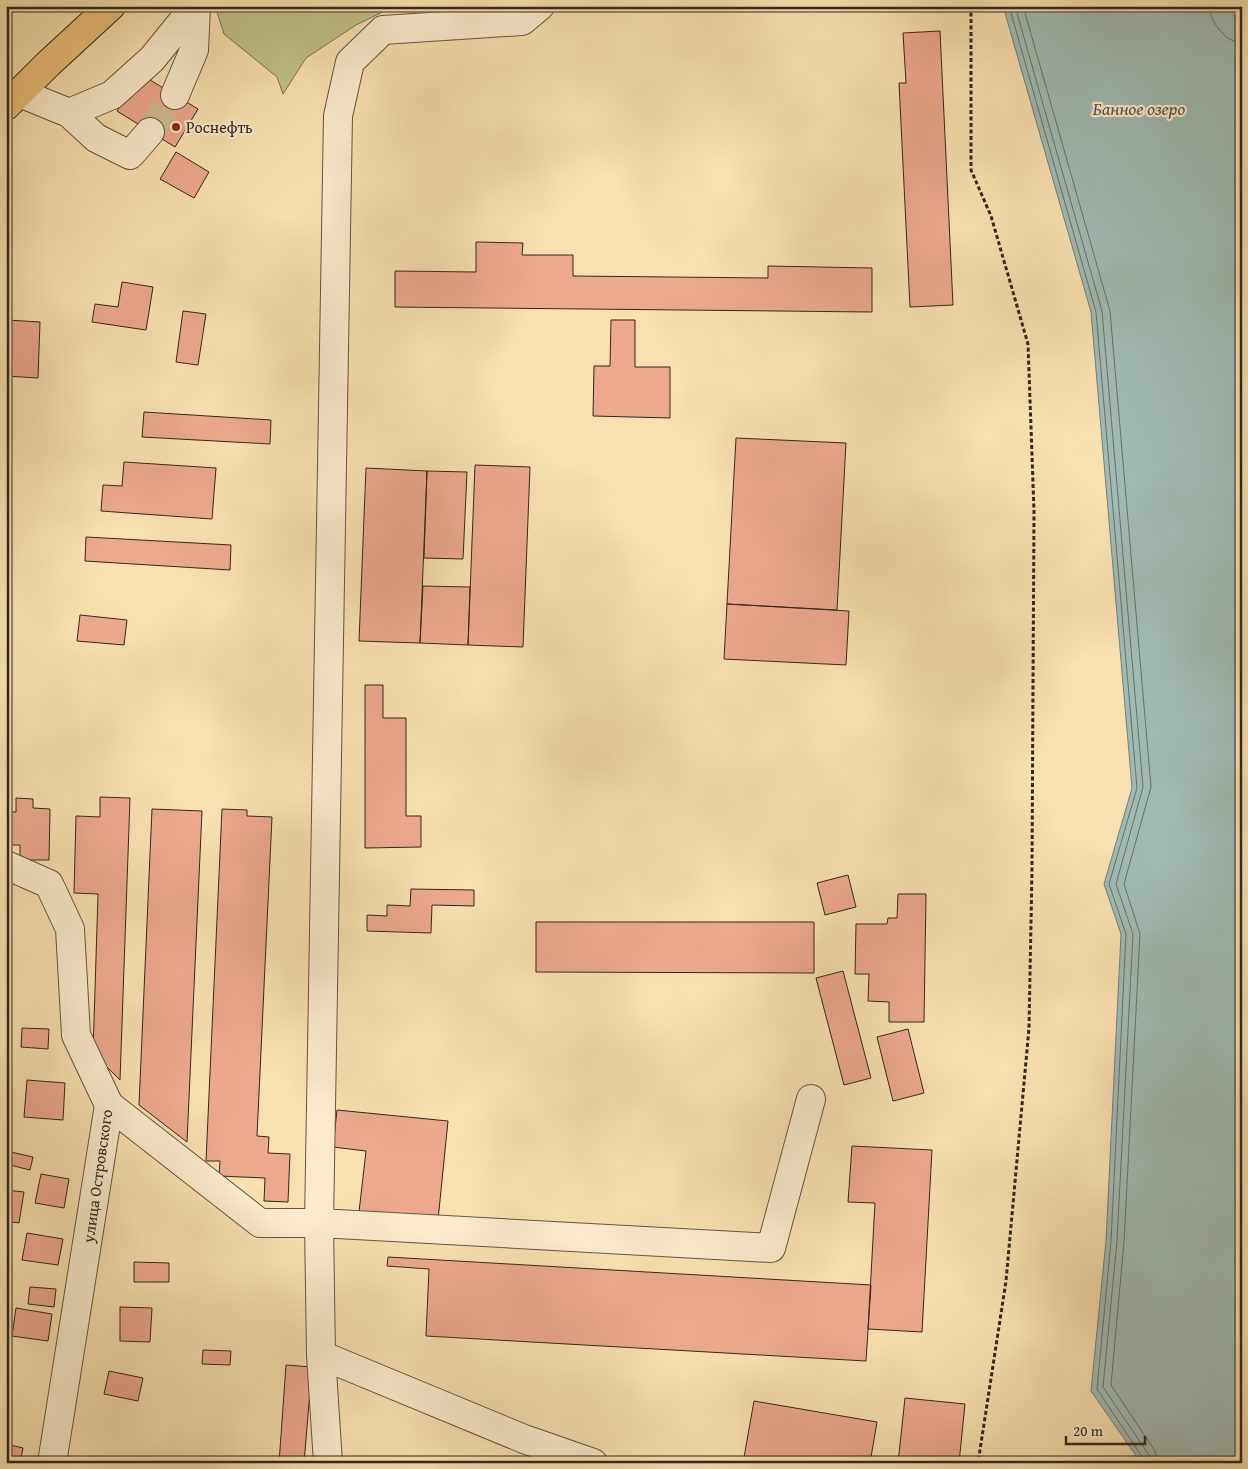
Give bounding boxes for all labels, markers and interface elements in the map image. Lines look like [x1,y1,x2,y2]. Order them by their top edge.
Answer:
water label: Банное озеро [1093,95,1185,122]
place label: Роснефть [186,115,253,139]
marker: Роснефть [170,121,182,133]
street label: улица Островского [76,1108,118,1245]
scale bar [1066,1414,1144,1446]
text: 20 m [1073,1420,1104,1441]

